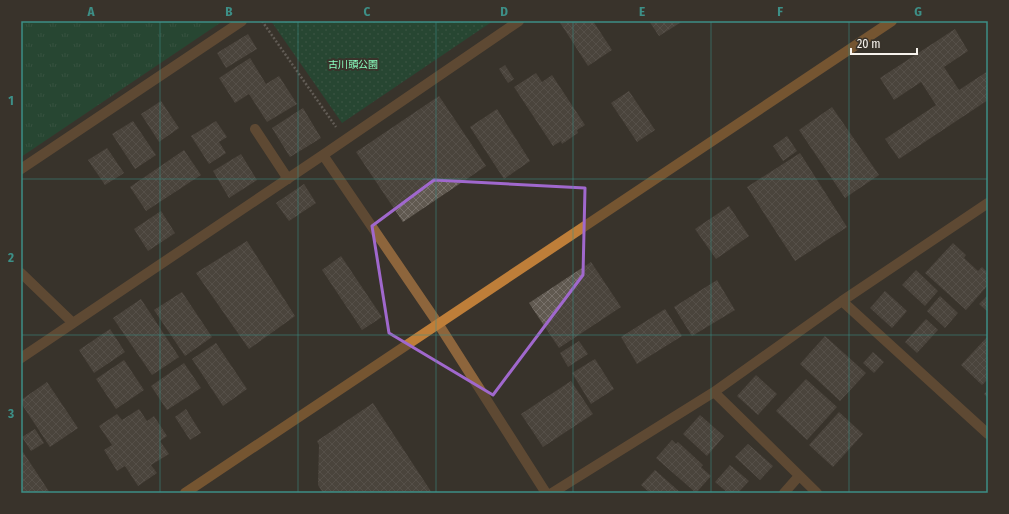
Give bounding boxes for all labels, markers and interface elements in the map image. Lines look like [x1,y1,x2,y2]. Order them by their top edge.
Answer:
text: A [86,4,95,19]
text: B [225,4,233,19]
text: C [364,4,371,19]
text: D [500,4,508,19]
text: E [639,4,645,19]
text: F [777,4,783,19]
text: G [914,4,922,19]
scale bar [851,30,917,56]
text: 20 m [857,37,881,51]
park label: 古川頭公園 [328,59,378,71]
text: 1 [8,93,14,108]
text: 2 [7,250,14,265]
text: 3 [7,406,14,421]

